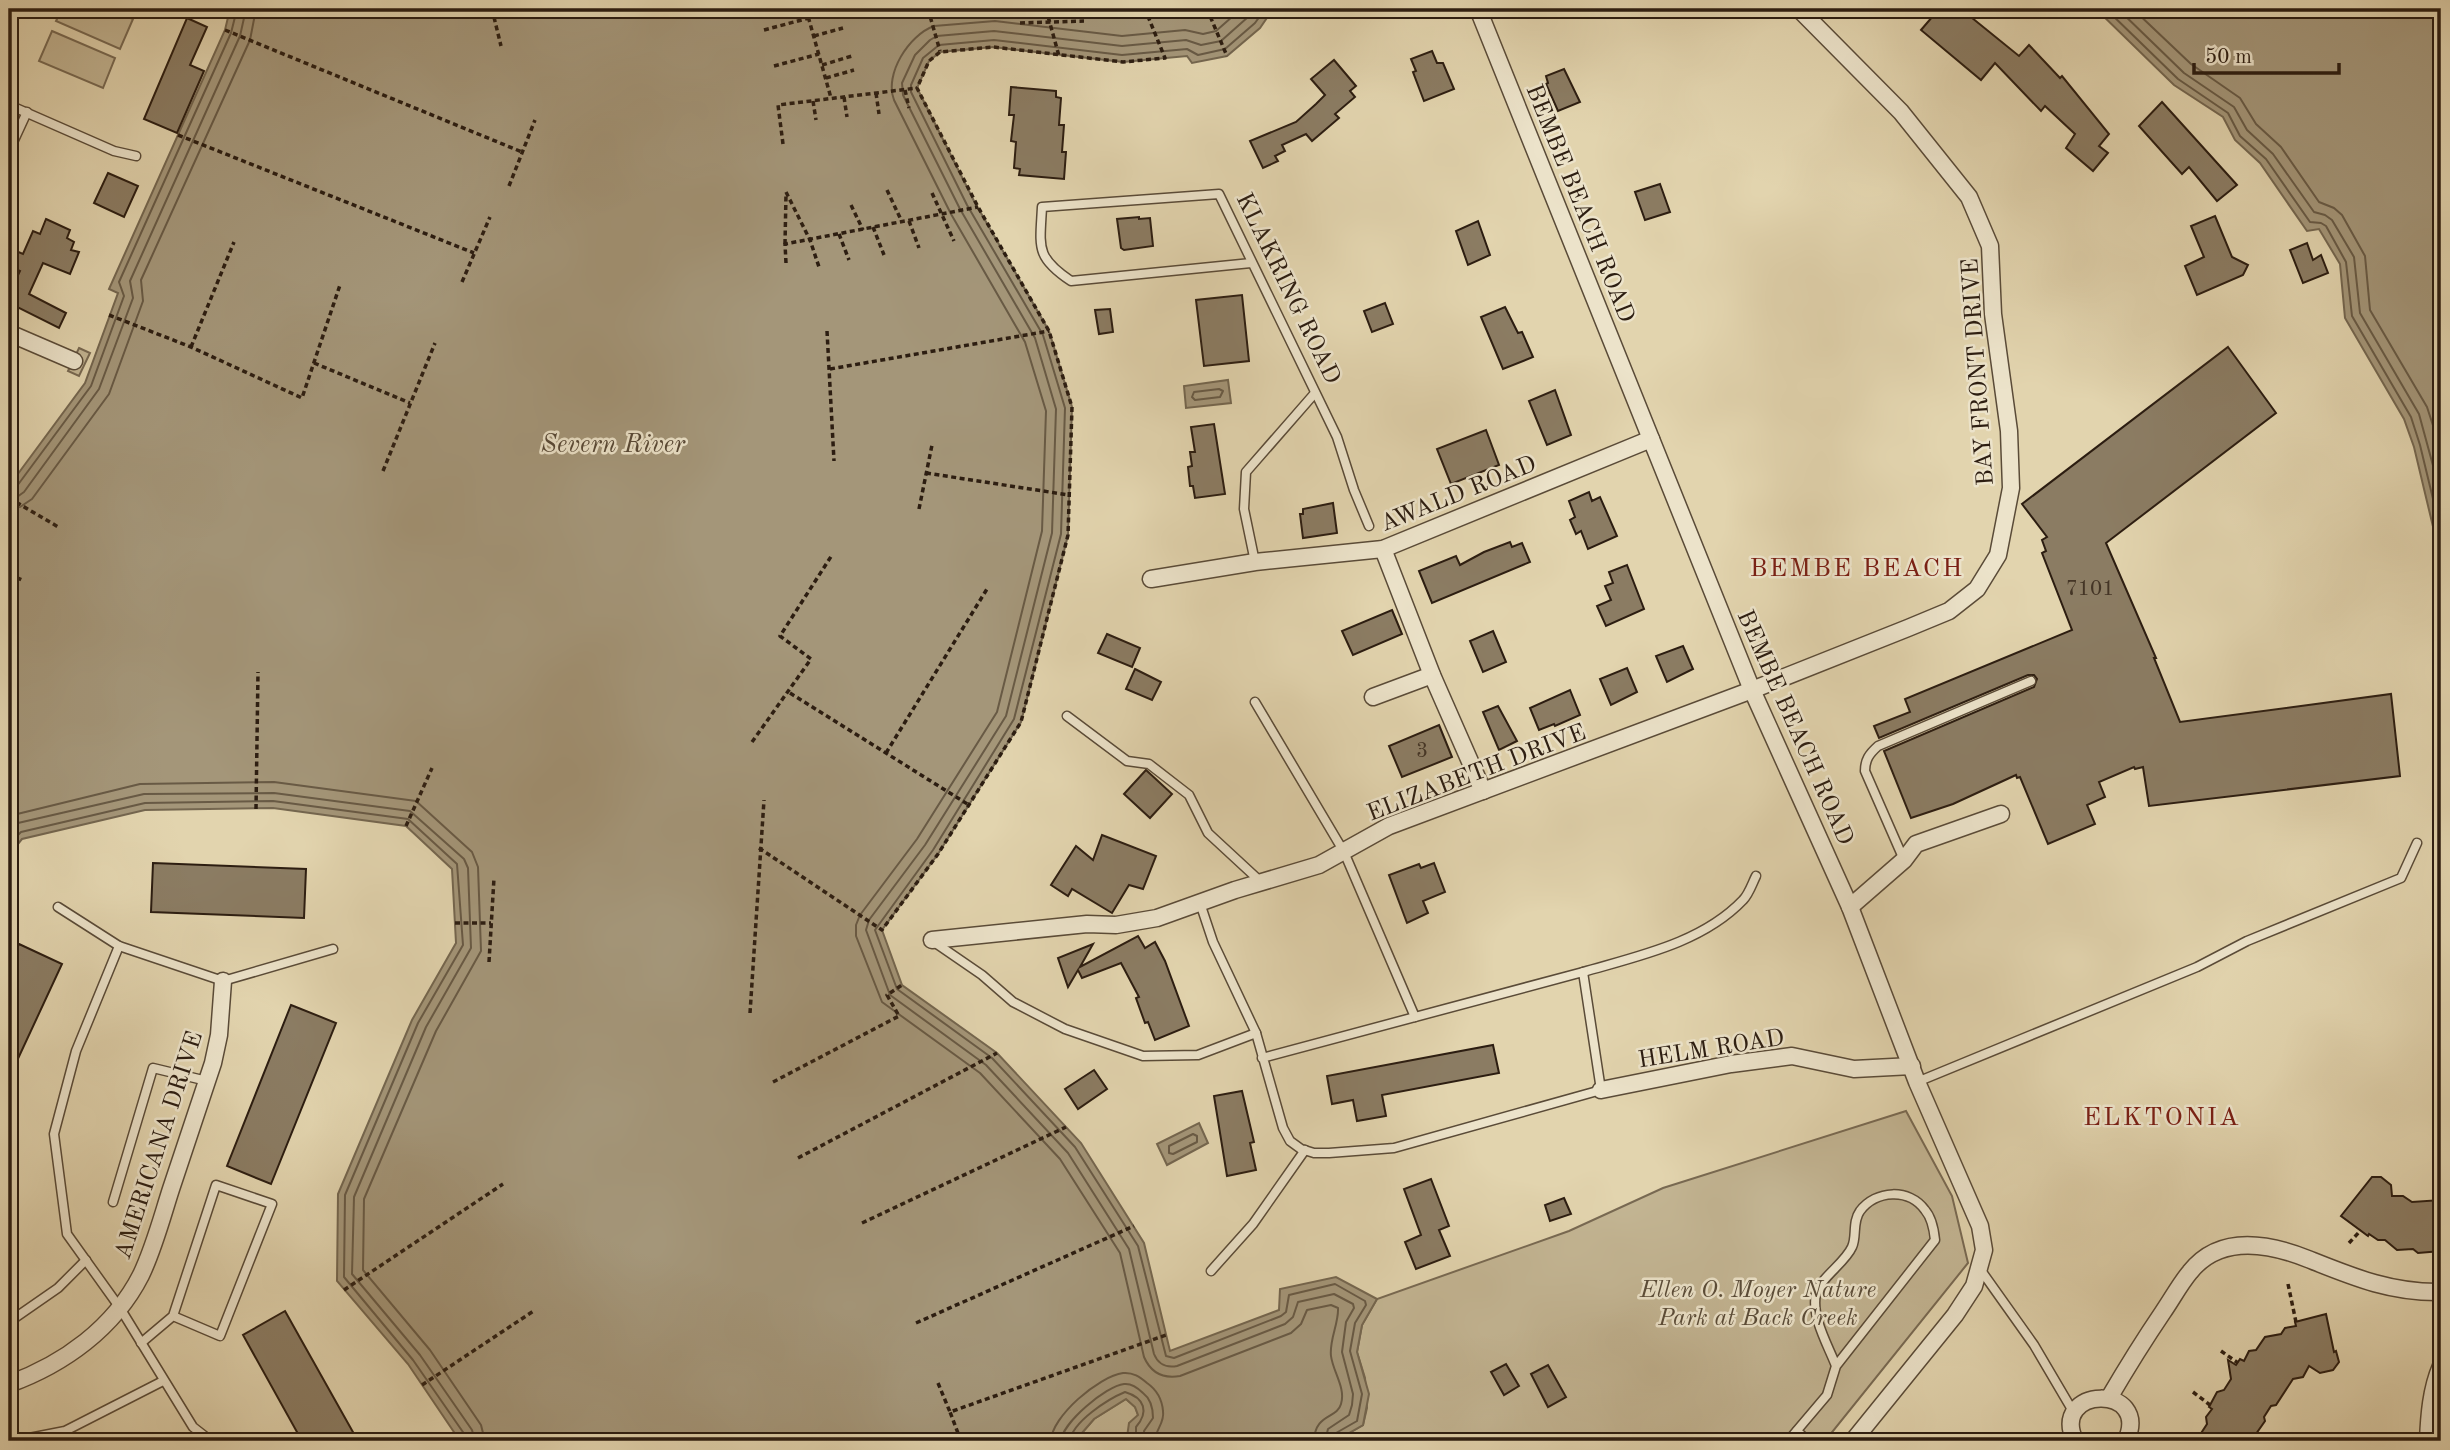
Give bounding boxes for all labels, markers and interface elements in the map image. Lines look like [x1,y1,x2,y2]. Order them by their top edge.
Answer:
scale bar [2194,32,2340,76]
text: 50 m [2205,47,2252,68]
street label: BEMBE BEACH ROAD [1520,81,1638,326]
street label: KLAKRING ROAD [1231,189,1344,388]
street label: BAY FRONT DRIVE [1959,257,1999,487]
water label: Severn River [541,432,686,458]
street label: AWALD ROAD [1377,453,1540,537]
district label: BEMBE BEACH [1749,556,1965,582]
house number: 7101 [2066,579,2114,600]
street label: BEMBE BEACH ROAD [1731,607,1857,849]
street label: ELIZABETH DRIVE [1364,721,1590,827]
house number: 3 [1416,741,1428,762]
street label: HELM ROAD [1636,1027,1786,1073]
street label: AMERICANA DRIVE [112,1029,208,1263]
district label: ELKTONIA [2083,1105,2241,1131]
park label: Ellen O. Moyer Nature Park at Back Creek [1639,1279,1876,1331]

